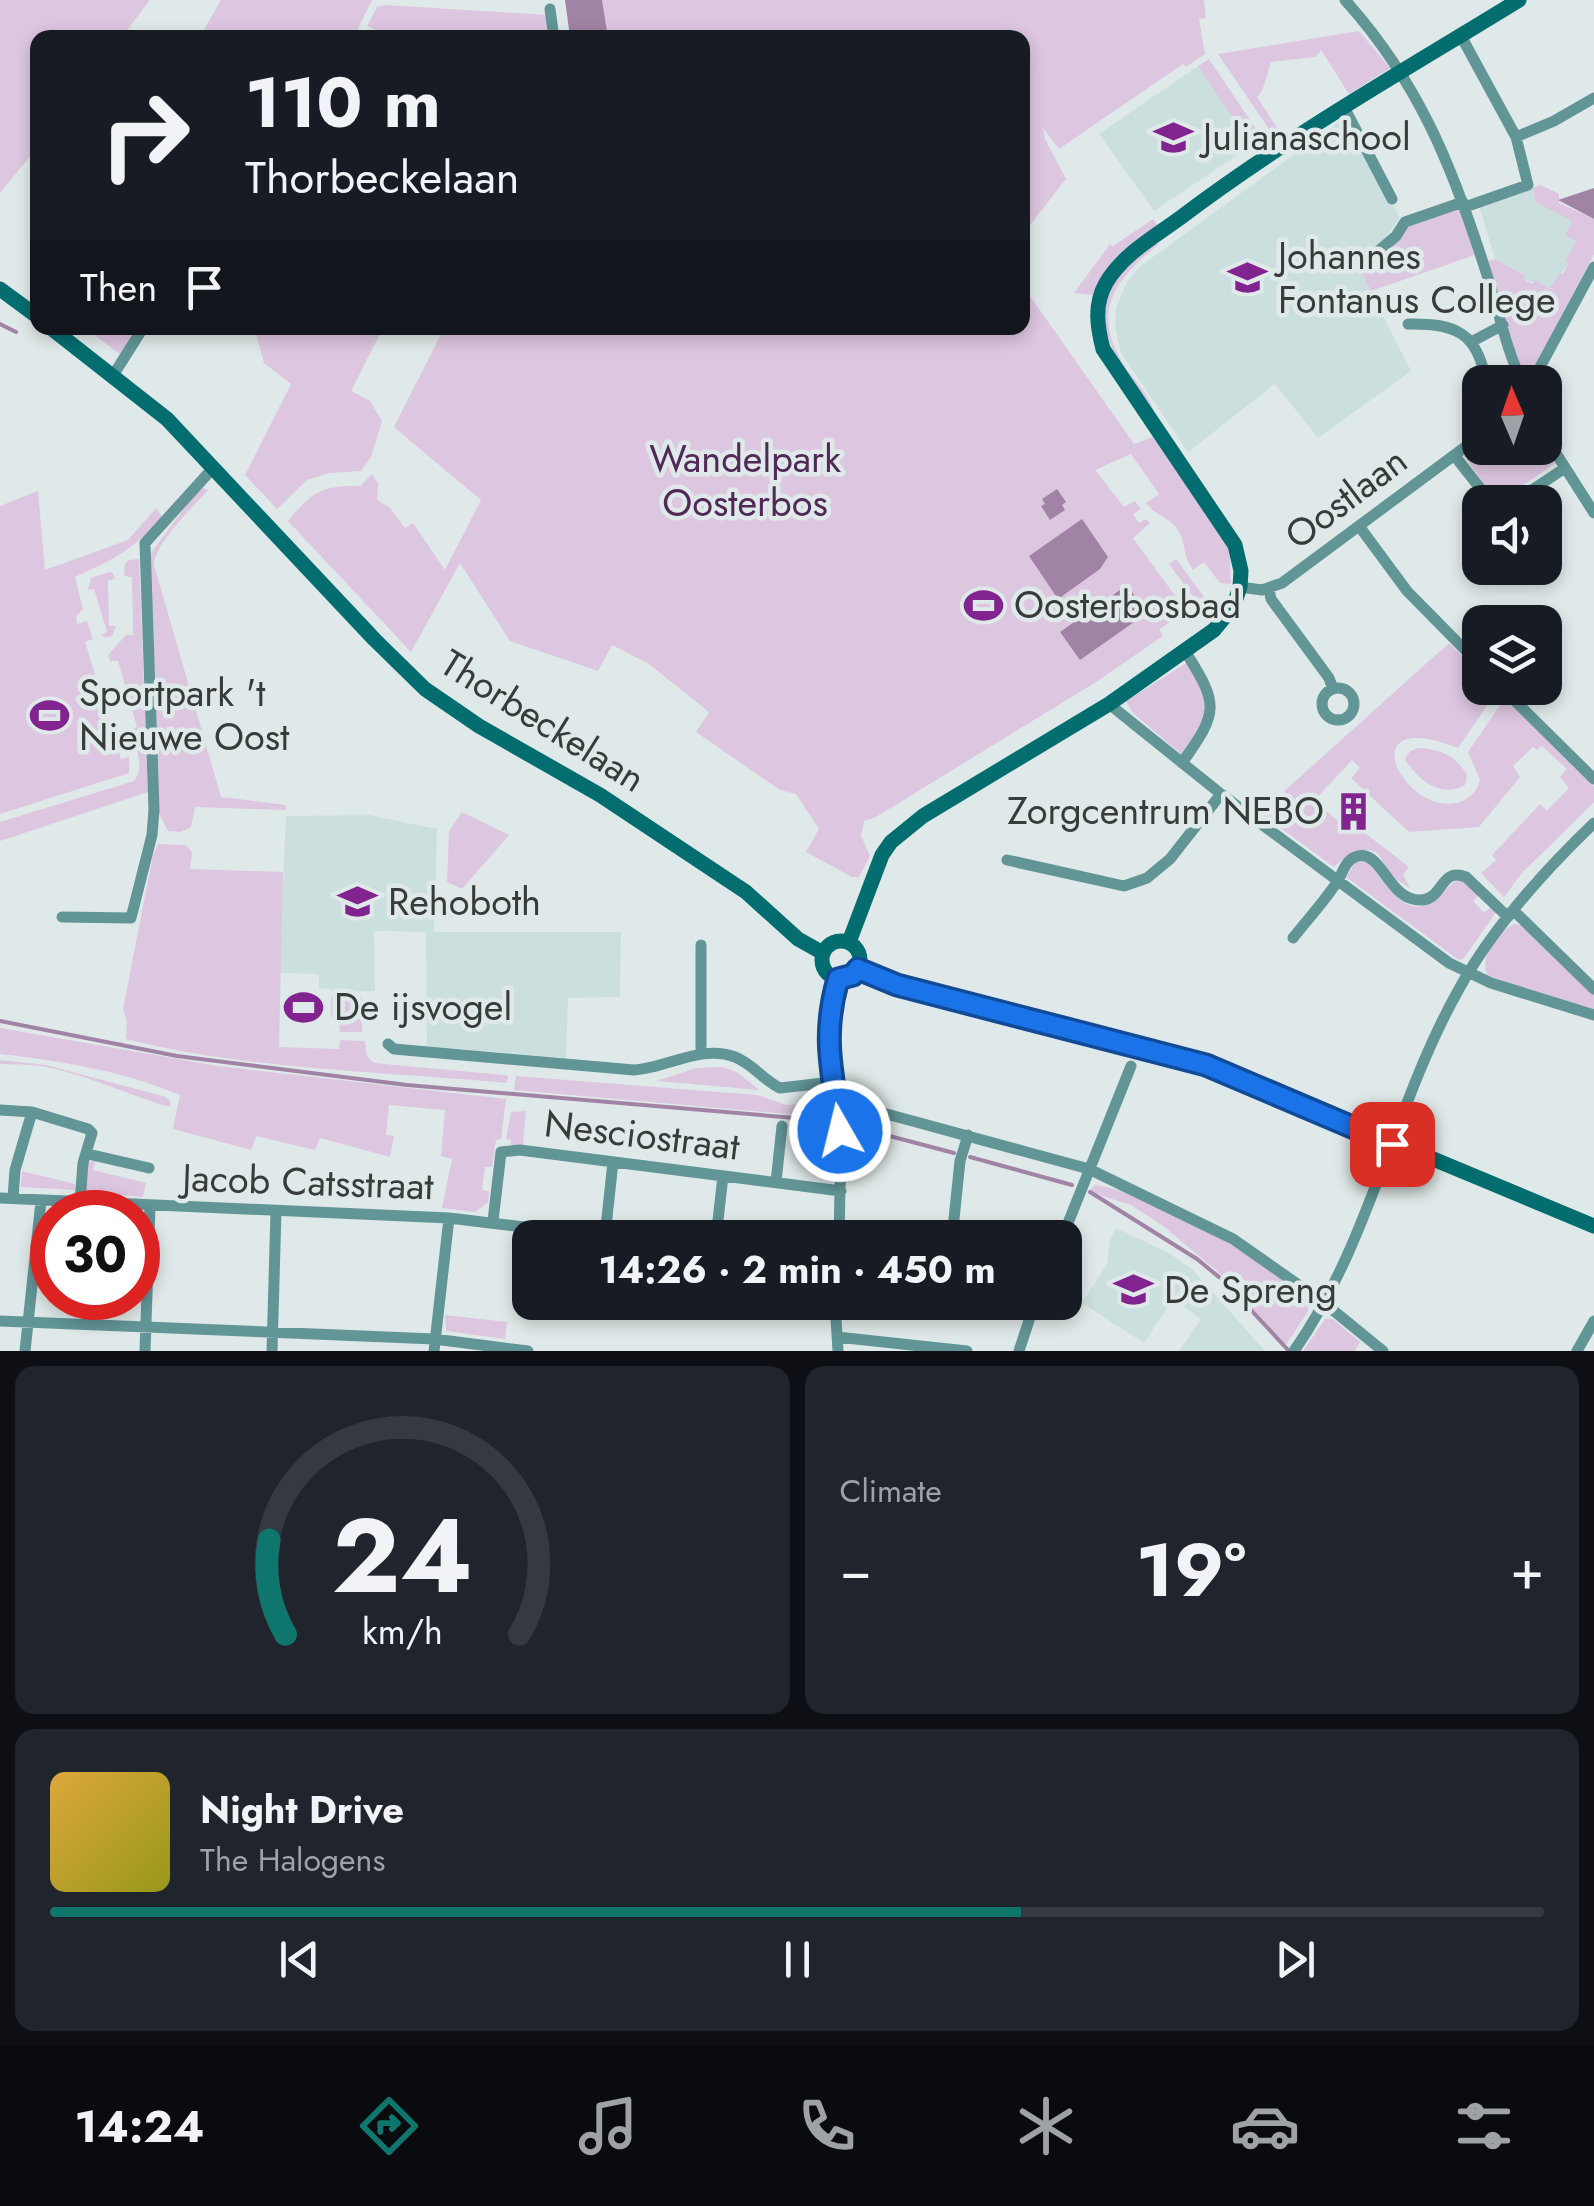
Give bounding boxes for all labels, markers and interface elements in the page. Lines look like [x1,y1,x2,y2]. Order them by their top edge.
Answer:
text: 110 m [245,52,441,153]
icon: right [80,70,210,200]
place label: Julianaschool [1198,109,1411,164]
school or university icon: Julianaschool [1152,116,1194,158]
text: Thorbeckelaan [245,145,519,210]
place label: Johannes Fontanus College [1273,228,1556,327]
school or university icon: Johannes Fontanus College [1227,257,1269,299]
text: Then [80,260,157,315]
icon: arrive [177,260,232,315]
north arrow [1462,365,1562,465]
map controls [1462,365,1562,705]
park label: Wandelpark Oosterbos [649,431,841,530]
street label: Oostlaan [1273,433,1418,562]
button: sound [1462,485,1562,585]
place label: Oosterbosbad [1014,577,1241,632]
sports icon: Oosterbosbad [963,584,1005,626]
button: layers [1462,605,1562,705]
street label: Thorbeckelaan [430,636,656,805]
place label: Sportpark 't Nieuwe Oost [79,665,289,764]
sports icon: Sportpark 't Nieuwe Oost [28,694,70,736]
place label: Zorgcentrum NEBO [1007,783,1324,838]
building icon: Zorgcentrum NEBO [1333,790,1375,832]
place label: Rehoboth [388,874,541,929]
school or university icon: Rehoboth [337,881,379,923]
place label: De ijsvogel [334,979,512,1034]
sports icon: De ijsvogel [283,986,325,1028]
position arrow [788,1079,892,1183]
street label: Nesciostraat [541,1095,743,1174]
pin [1350,1102,1435,1187]
icon: arrive [1365,1117,1420,1172]
street label: Jacob Catsstraat [177,1149,435,1213]
speed limit sign: 30 [30,1190,160,1320]
text: 14:26 · 2 min · 450 m [598,1242,996,1297]
place label: De Spreng [1164,1262,1337,1317]
school or university icon: De Spreng [1113,1269,1155,1311]
text: Climate [840,1468,942,1514]
text: 24 [332,1481,473,1631]
text: 19° [1136,1516,1246,1624]
text: − [840,1530,872,1610]
text: + [1510,1530,1544,1610]
text: km/h [362,1606,443,1657]
text: Night Drive [200,1782,404,1837]
text: The Halogens [200,1837,385,1883]
icon: previous [272,1932,327,1987]
icon: pause [770,1932,825,1987]
icon: next [1268,1932,1323,1987]
icon: directions [354,2091,424,2161]
icon: music [573,2091,643,2161]
icon: phone [792,2091,862,2161]
icon: climate [1011,2091,1081,2161]
icon: car [1230,2091,1300,2161]
icon: filters [1449,2091,1519,2161]
text: 14:24 [75,2094,204,2159]

